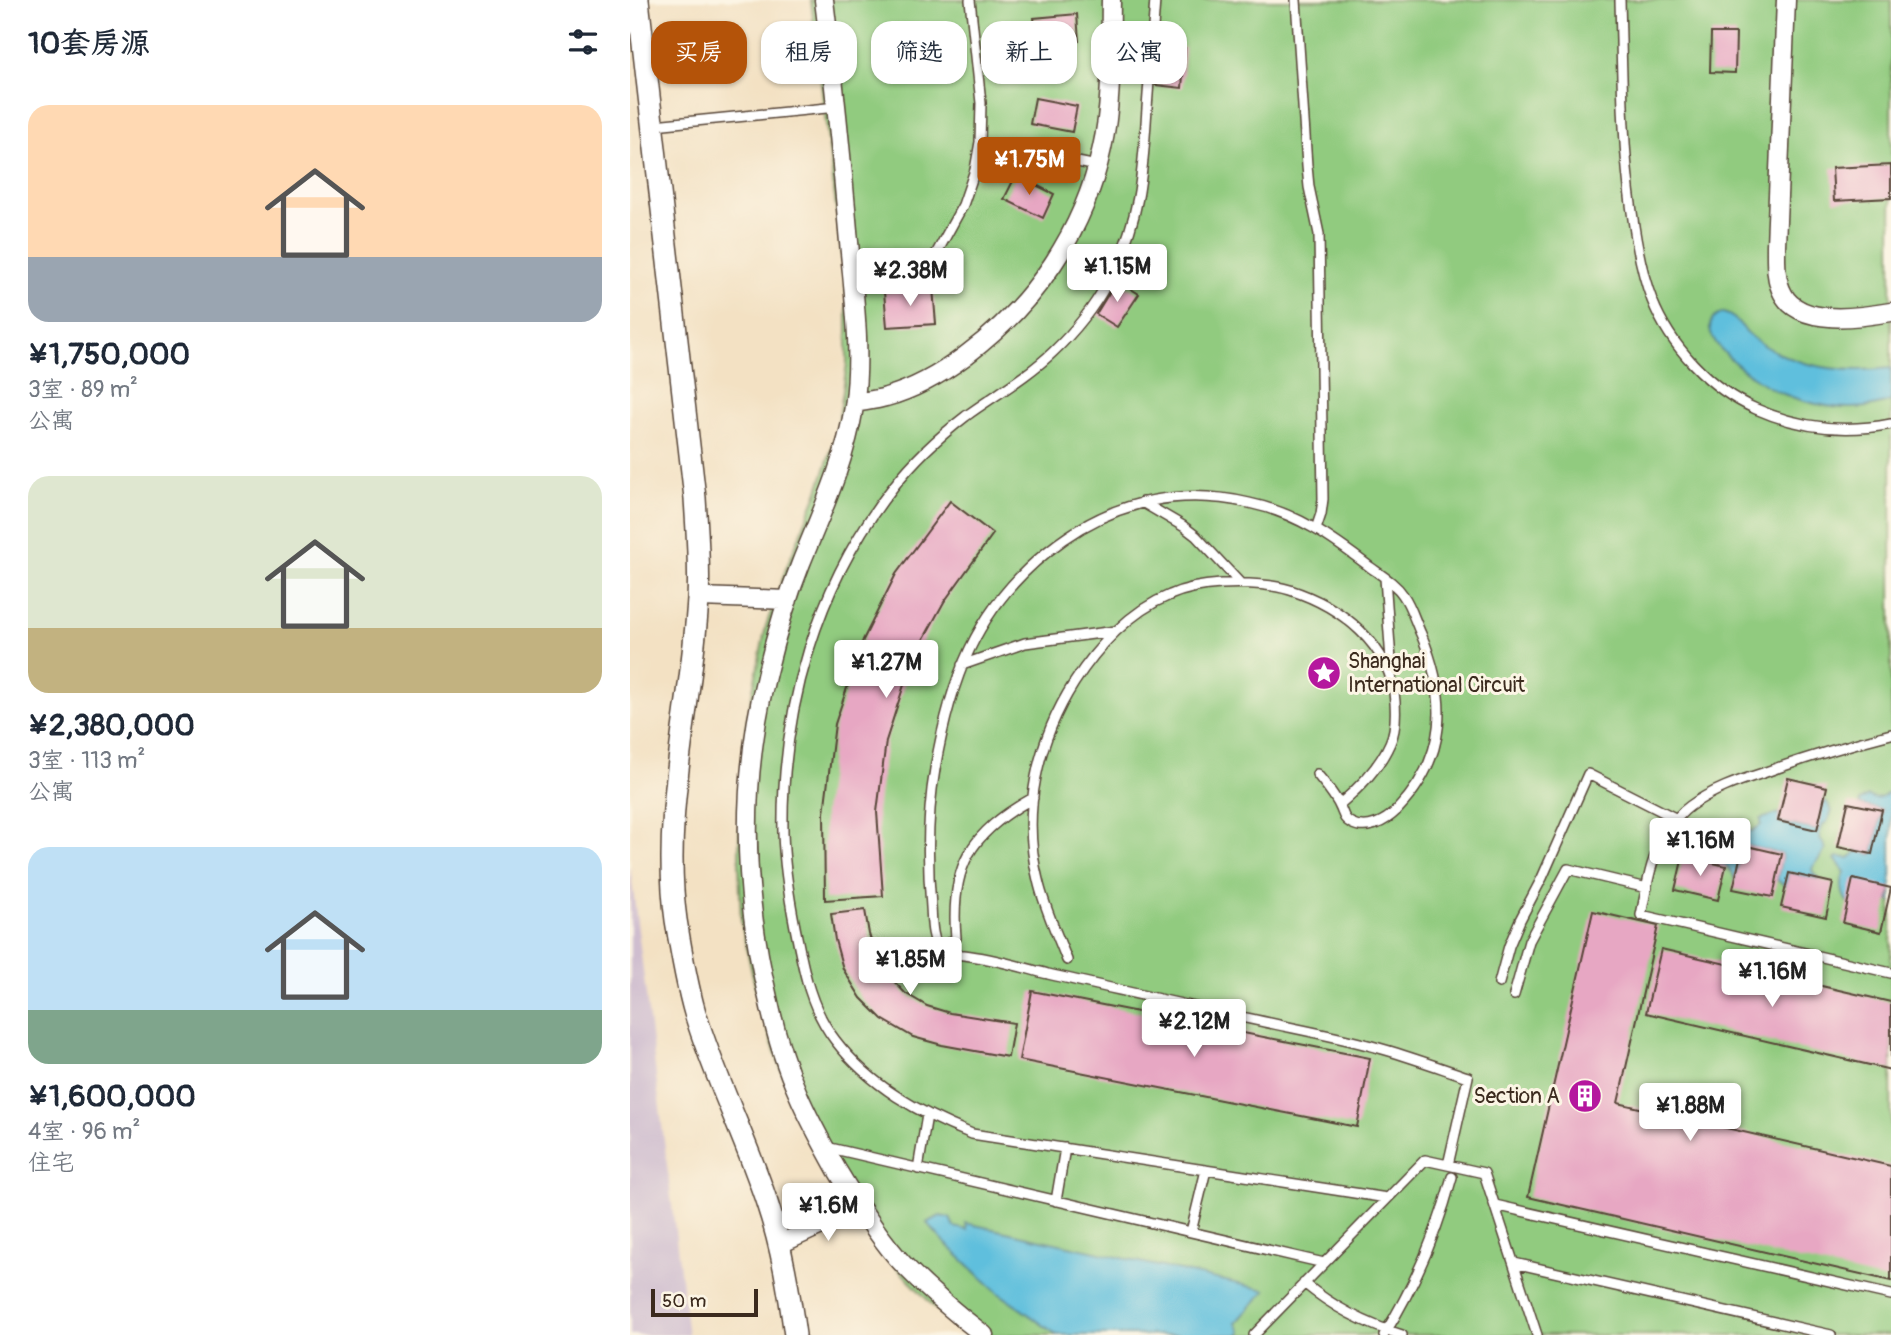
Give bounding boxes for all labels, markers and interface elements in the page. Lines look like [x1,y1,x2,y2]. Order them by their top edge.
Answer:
chip: 买房 [651,21,747,84]
chip: 租房 [761,21,857,84]
chip: 筛选 [871,21,967,84]
chip: 新上 [981,21,1077,84]
chip: 公寓 [1091,21,1187,84]
icon: filters [564,23,602,61]
text: 10套房源 [28,25,150,62]
pin: ¥1.75M [972,138,1086,197]
text: ¥1.75M [993,145,1065,174]
icon: home [252,150,378,276]
pin: ¥1.15M [1060,244,1174,304]
pin: ¥2.38M [853,248,967,308]
text: ¥1.15M [1083,252,1151,281]
text: ¥2.38M [873,256,947,285]
text: ¥1,750,000 [28,336,190,373]
text: 3室 · 89 m² [28,375,138,404]
text: 公寓 [28,406,74,435]
icon: home [252,521,378,647]
pin: ¥1.27M [829,640,943,700]
text: ¥1.27M [850,648,922,677]
place label: Shanghai International Circuit [1348,648,1526,699]
place icon: Shanghai International Circuit [1305,654,1343,692]
text: ¥2,380,000 [28,707,195,744]
text: 3室 · 113 m² [28,746,145,775]
text: 公寓 [28,777,74,806]
pin: ¥1.16M [1643,818,1757,878]
text: ¥1.16M [1666,826,1734,855]
icon: home [252,892,378,1018]
pin: ¥1.85M [853,937,967,997]
text: ¥1.85M [875,945,945,974]
pin: ¥1.16M [1715,950,1829,1009]
text: ¥1.16M [1738,957,1806,986]
pin: ¥2.12M [1137,1000,1251,1059]
text: ¥2.12M [1158,1007,1230,1036]
building icon: Section A [1566,1077,1604,1115]
text: ¥1,600,000 [28,1078,196,1115]
place label: Section A [1473,1083,1560,1110]
pin: ¥1.88M [1633,1084,1747,1143]
text: ¥1.88M [1655,1091,1725,1120]
text: 4室 · 96 m² [28,1117,140,1146]
text: 住宅 [28,1148,74,1177]
pin: ¥1.6M [779,1184,877,1243]
text: ¥1.6M [798,1191,858,1220]
scale bar [651,1286,758,1318]
text: 50 m [662,1289,706,1313]

